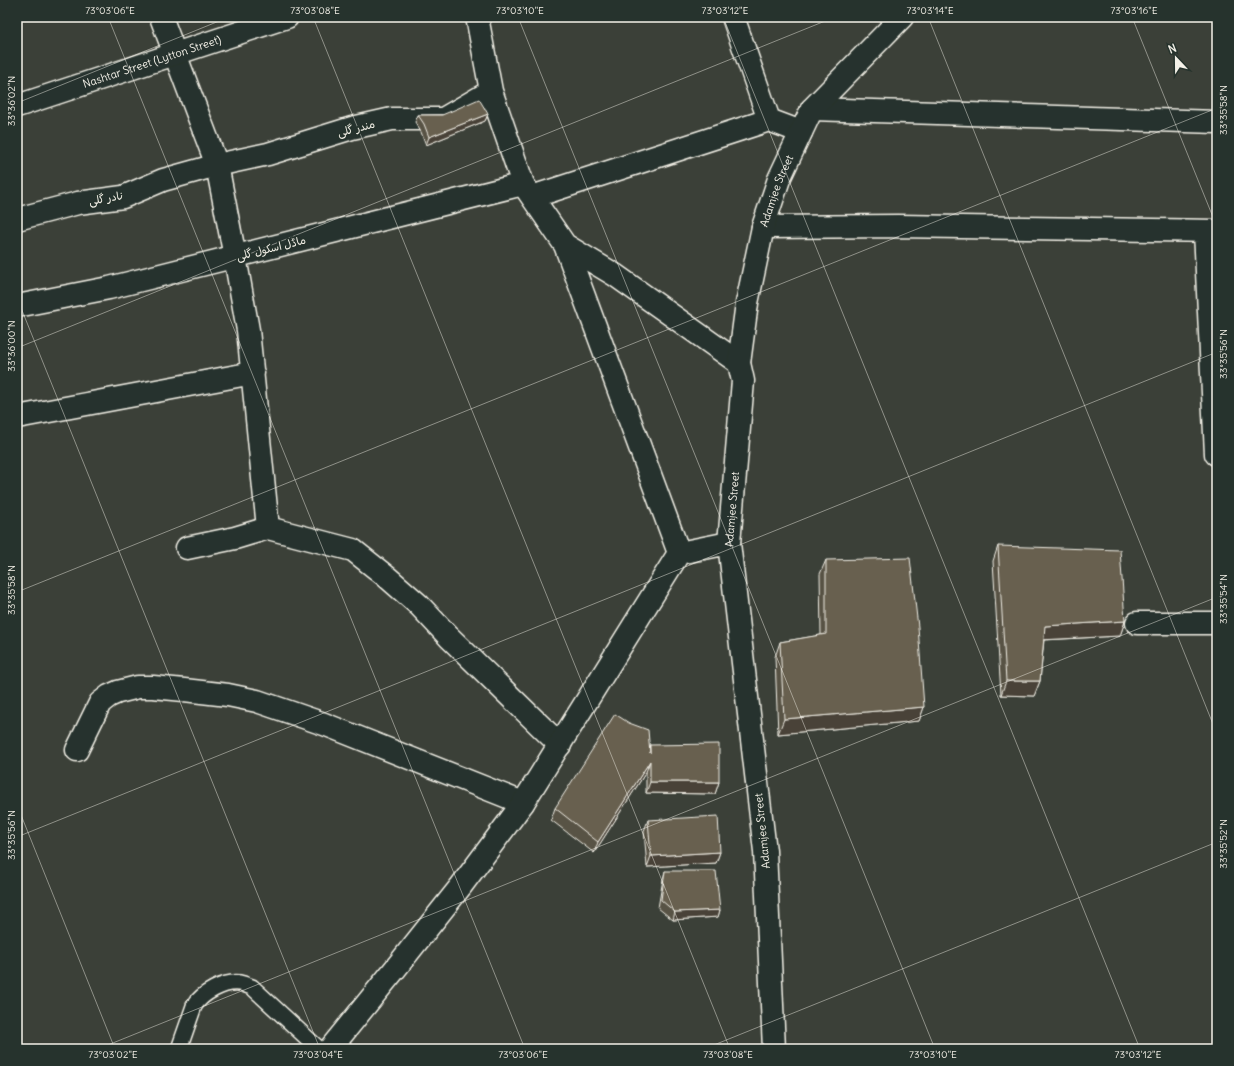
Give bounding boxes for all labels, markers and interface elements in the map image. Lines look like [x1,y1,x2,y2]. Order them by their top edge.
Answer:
text: 73°03'06"E [85,4,135,17]
text: 73°03'08"E [290,4,340,17]
text: 73°03'10"E [496,4,544,17]
text: 73°03'12"E [702,4,749,17]
text: 73°03'14"E [906,4,954,17]
text: 73°03'16"E [1110,4,1158,17]
street label: Nashtar Street (Lytton Street) [81,32,223,91]
north arrow [1156,38,1196,78]
text: N [1166,41,1178,57]
text: 33°36'02"N [5,76,18,126]
text: 33°35'58"N [1217,85,1230,135]
street label: مندر گلی [336,117,376,140]
street label: Adamjee Street [757,152,796,229]
street label: نادر گلی [87,188,125,209]
street label: ماڈل اسکول گلی [235,233,307,264]
text: 33°36'00"N [5,320,18,372]
text: 33°35'56"N [1217,329,1230,379]
street label: Adamjee Street [722,471,742,548]
text: 33°35'58"N [5,565,18,615]
text: 33°35'54"N [1217,574,1230,624]
street label: Adamjee Street [751,792,773,869]
text: 33°35'56"N [5,810,18,860]
text: 33°35'52"N [1217,819,1230,869]
text: 73°03'02"E [88,1048,138,1061]
text: 73°03'04"E [293,1048,343,1061]
text: 73°03'06"E [498,1048,548,1061]
text: 73°03'08"E [703,1048,753,1061]
text: 73°03'10"E [909,1048,957,1061]
text: 73°03'12"E [1115,1048,1162,1061]

